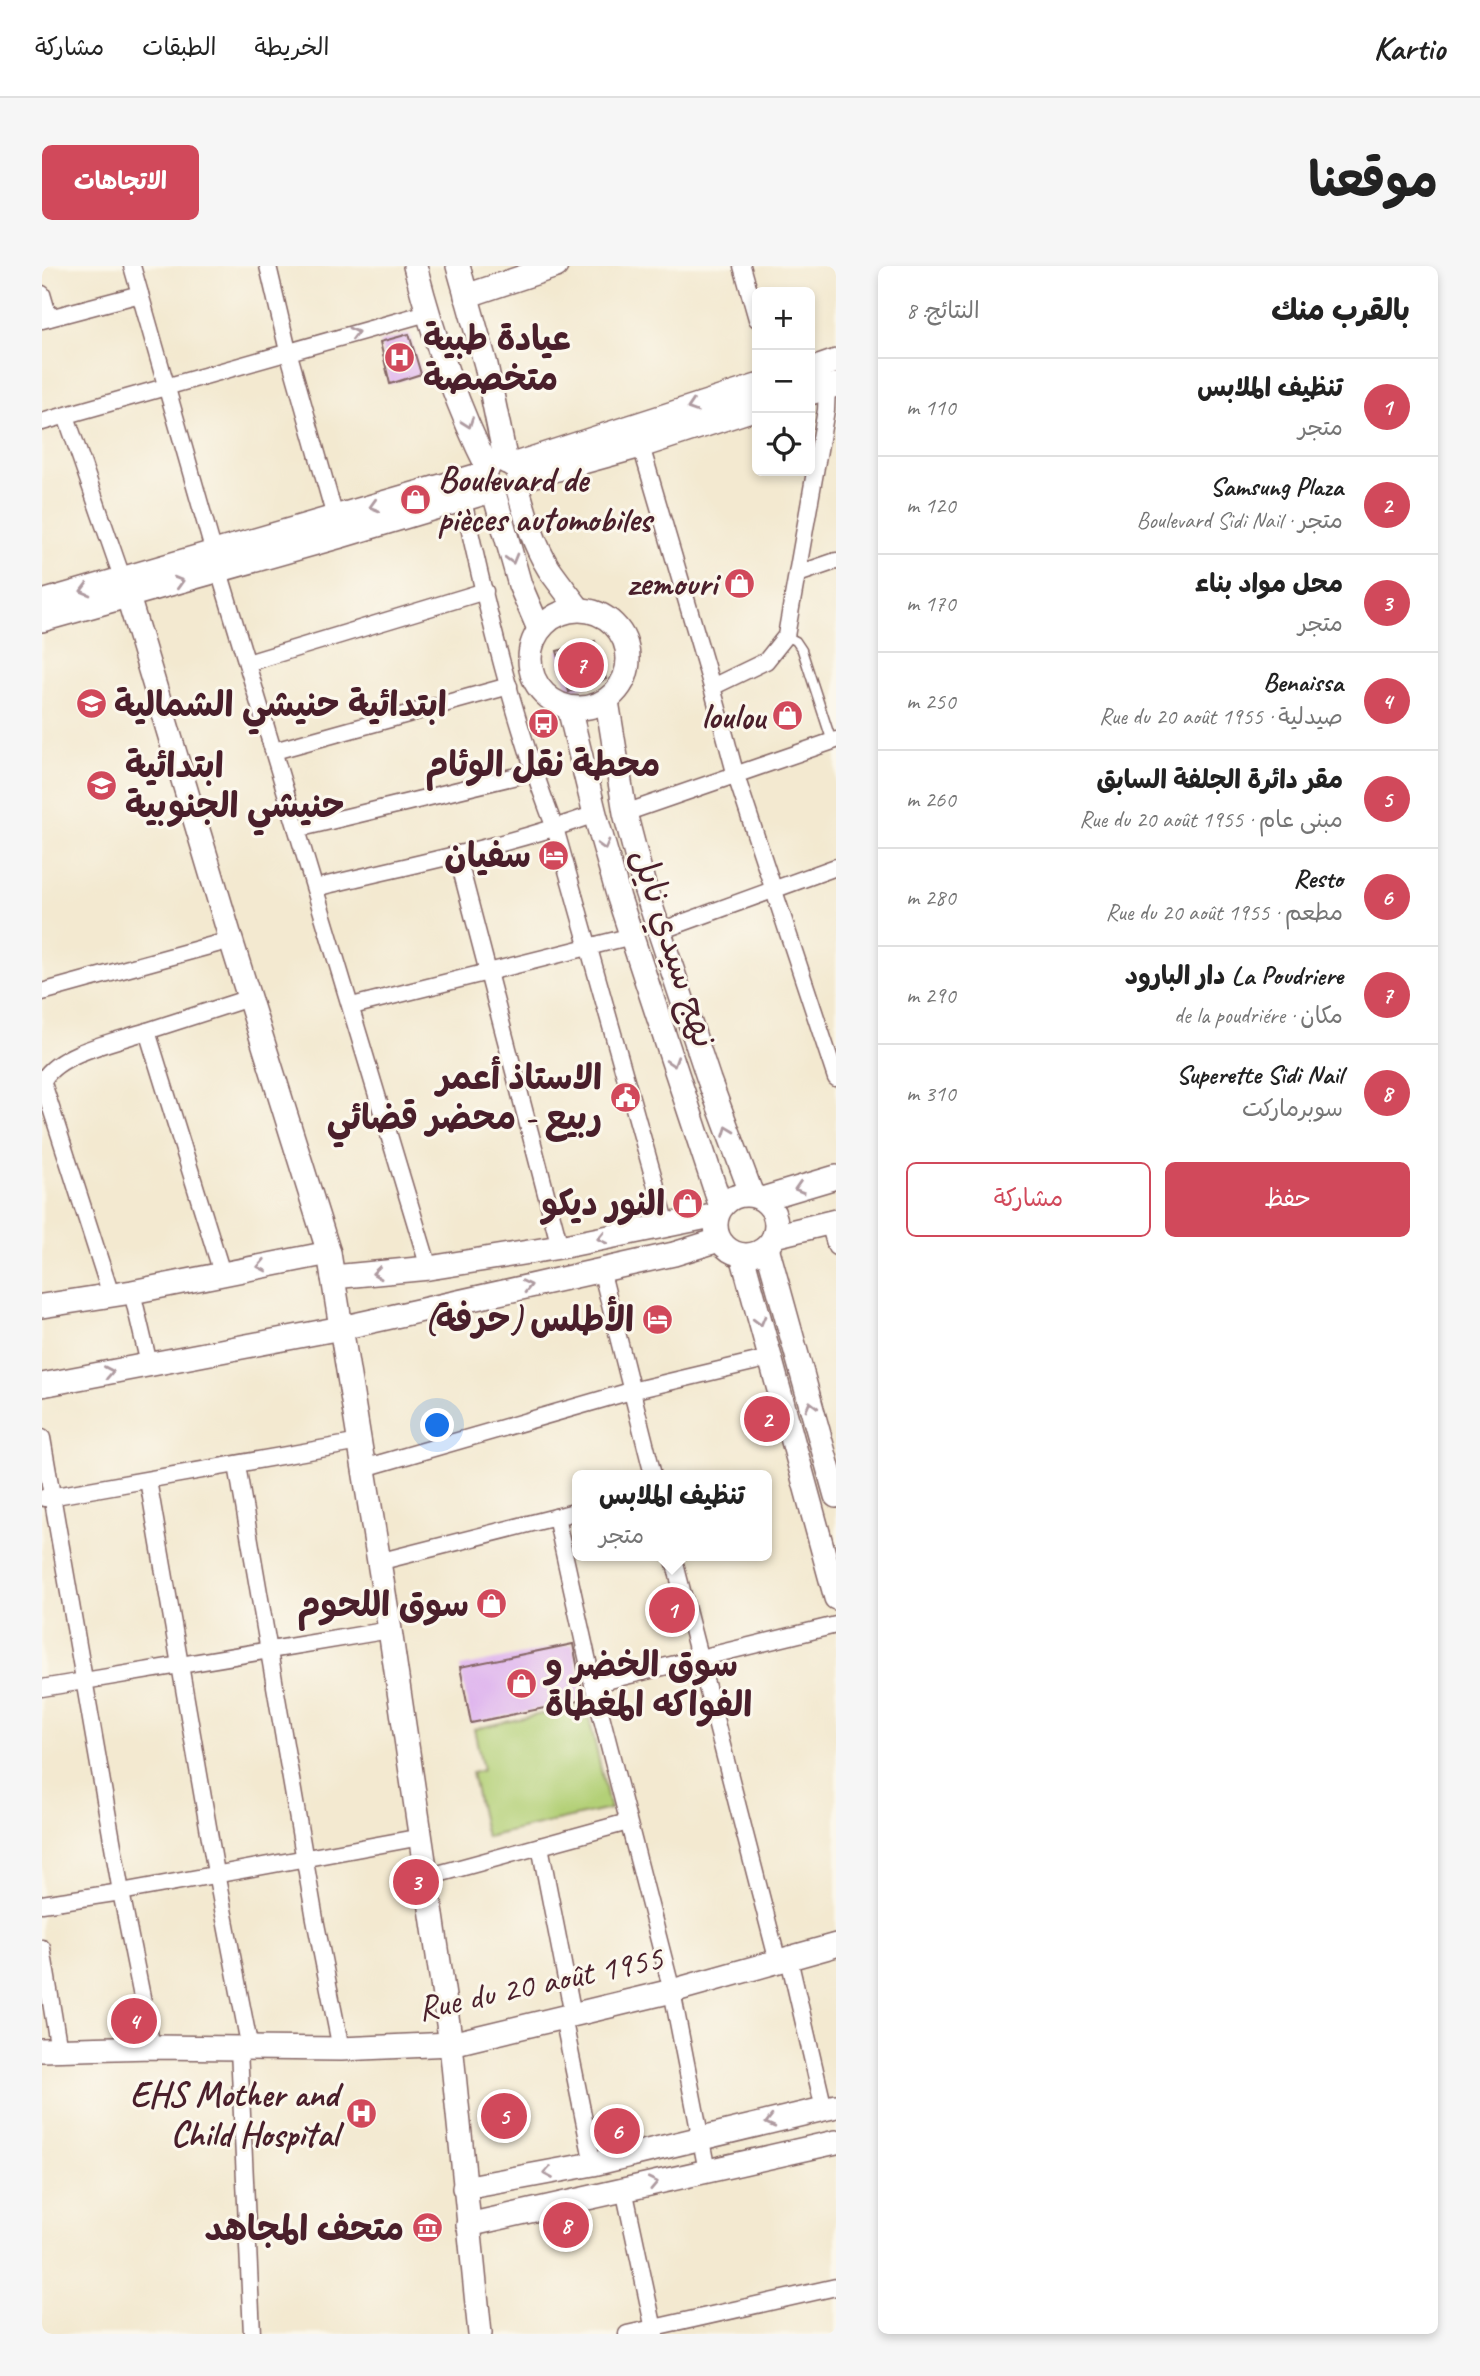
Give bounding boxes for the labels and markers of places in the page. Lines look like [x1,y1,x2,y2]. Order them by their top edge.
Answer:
place label: عيادة طبية متخصصة [423,316,571,401]
hospital icon: عيادة طبية متخصصة [383,341,417,375]
place label: Boulevard de pièces automobiles [438,457,655,542]
shop icon: Boulevard de pièces automobiles [398,482,432,516]
place label: zemouri [628,561,721,606]
shop icon: zemouri [723,566,757,600]
pin: 7 [558,639,604,691]
place label: ابتدائية حنيشي الشمالية [114,682,447,735]
school or university icon: ابتدائية حنيشي الشمالية [74,687,108,721]
place label: loulou [701,694,768,739]
shop icon: loulou [771,699,805,733]
bus stop icon: محطة نقل الوئام [526,706,560,740]
place label: محطة نقل الوئام [426,742,660,791]
place label: ابتدائية حنيشي الجنوبية [125,743,345,836]
school or university icon: ابتدائية حنيشي الجنوبية [85,768,119,802]
place label: سفيان [444,833,531,878]
hotel icon: سفيان [537,838,571,872]
place label: الاستاذ أعمر ربيع - محضر قضائي [327,1055,602,1148]
public building icon: الاستاذ أعمر ربيع - محضر قضائي [608,1080,642,1114]
place label: النور ديكو [539,1181,665,1226]
shop icon: النور ديكو [671,1186,705,1220]
place label: الأطلس (حرفة) [424,1295,634,1342]
hotel icon: الأطلس (حرفة) [640,1302,674,1336]
pin: 2 [744,1393,790,1445]
place label: سوق اللحوم [298,1582,469,1631]
pin: 1 [649,1584,695,1636]
shop icon: سوق اللحوم [475,1587,509,1621]
place label: سوق الخضر و الفواكه المغطاة [542,1642,752,1727]
shop icon: سوق الخضر و الفواكه المغطاة [505,1667,539,1701]
pin: 3 [393,1856,439,1908]
pin: 4 [111,1995,157,2047]
place label: EHS Mother and Child Hospital [130,2072,345,2157]
pin: 5 [481,2090,527,2142]
hospital icon: EHS Mother and Child Hospital [344,2097,378,2131]
pin: 6 [594,2105,640,2157]
pin: 8 [543,2199,589,2251]
place label: متحف المجاهد [204,2206,404,2251]
museum icon: متحف المجاهد [410,2211,444,2245]

